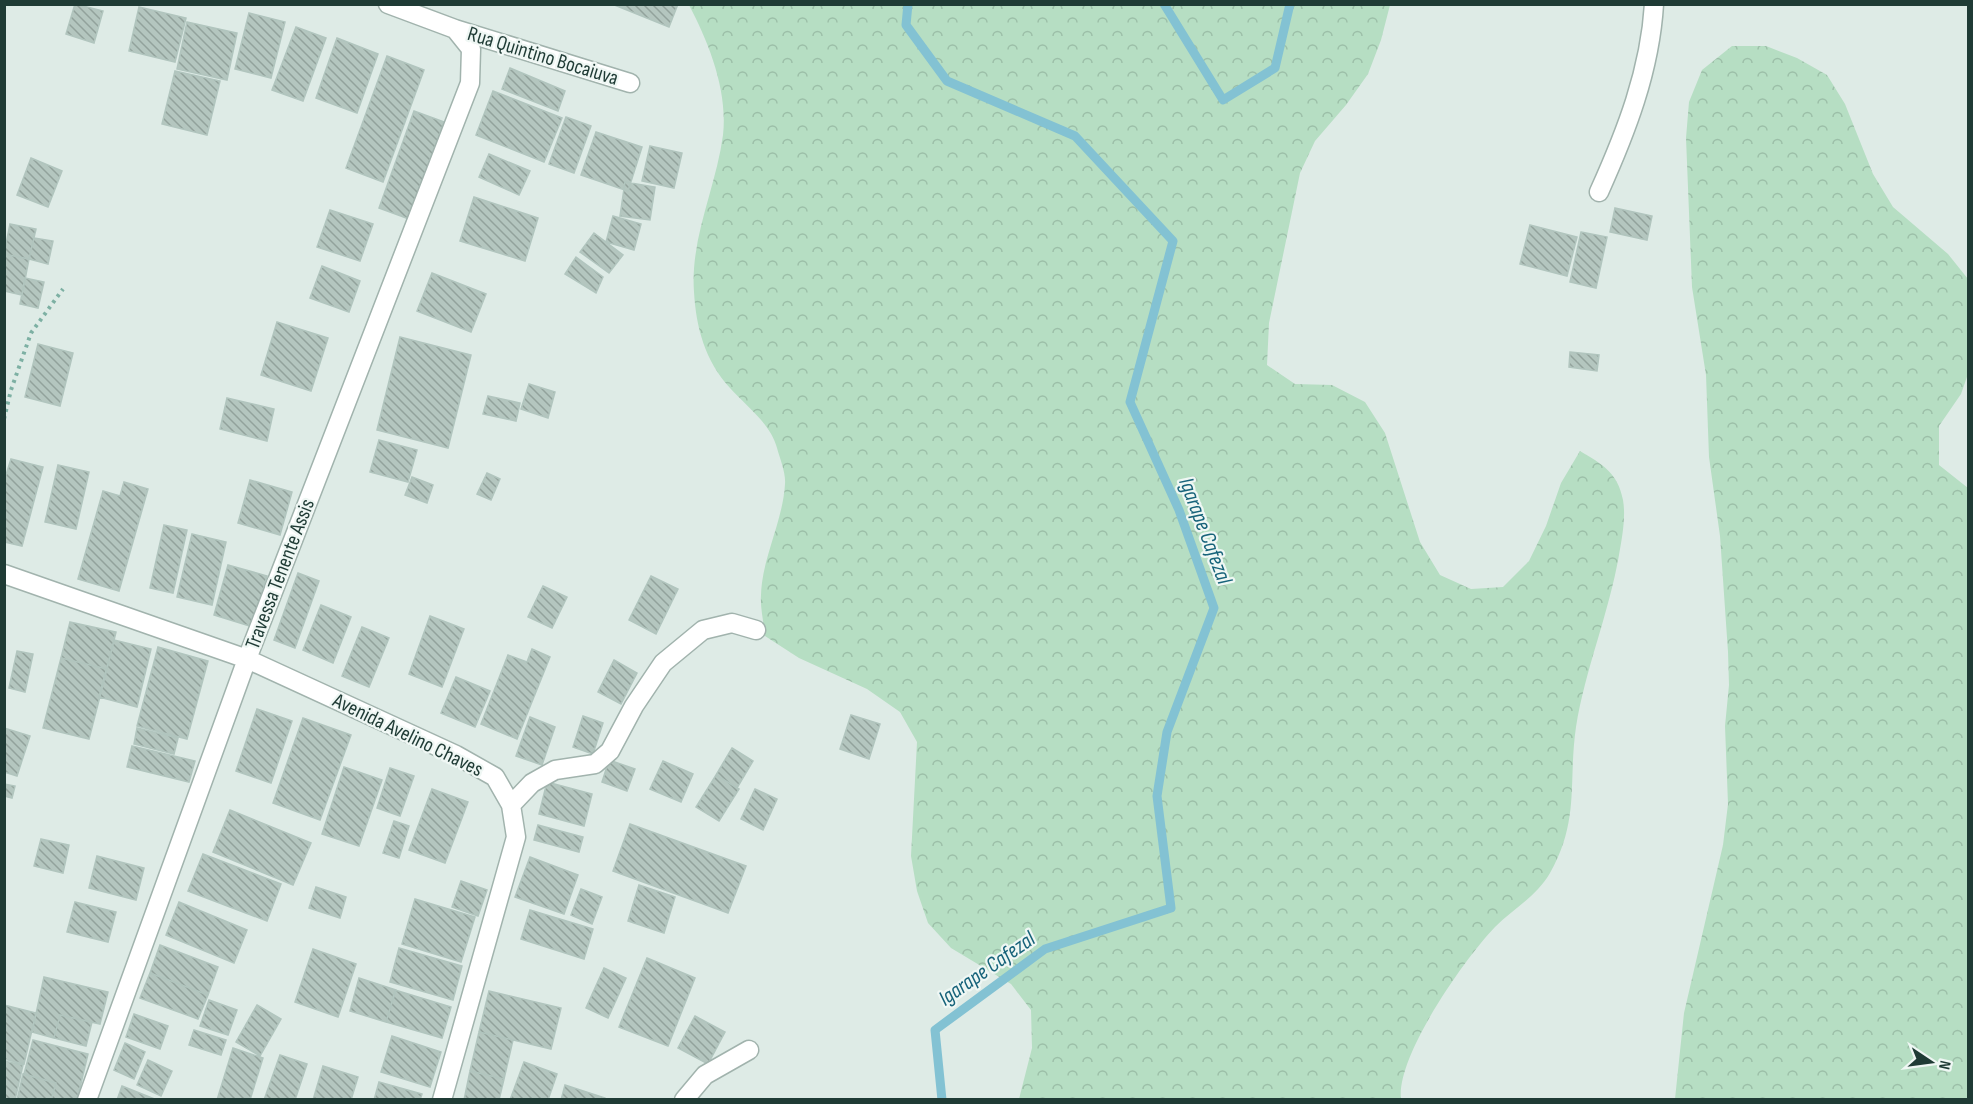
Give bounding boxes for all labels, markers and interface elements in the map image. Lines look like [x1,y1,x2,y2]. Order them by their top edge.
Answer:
street label: Rua Quintino Bocaiuva [465,21,621,91]
water label: Igarape Cafezal [1172,474,1238,589]
street label: Travessa Tenente Assis [240,495,320,653]
street label: Avenida Avelino Chaves [328,687,487,782]
water label: Igarape Cafezal [933,925,1041,1012]
north arrow [1901,1032,1961,1092]
text: N [1934,1059,1954,1071]

